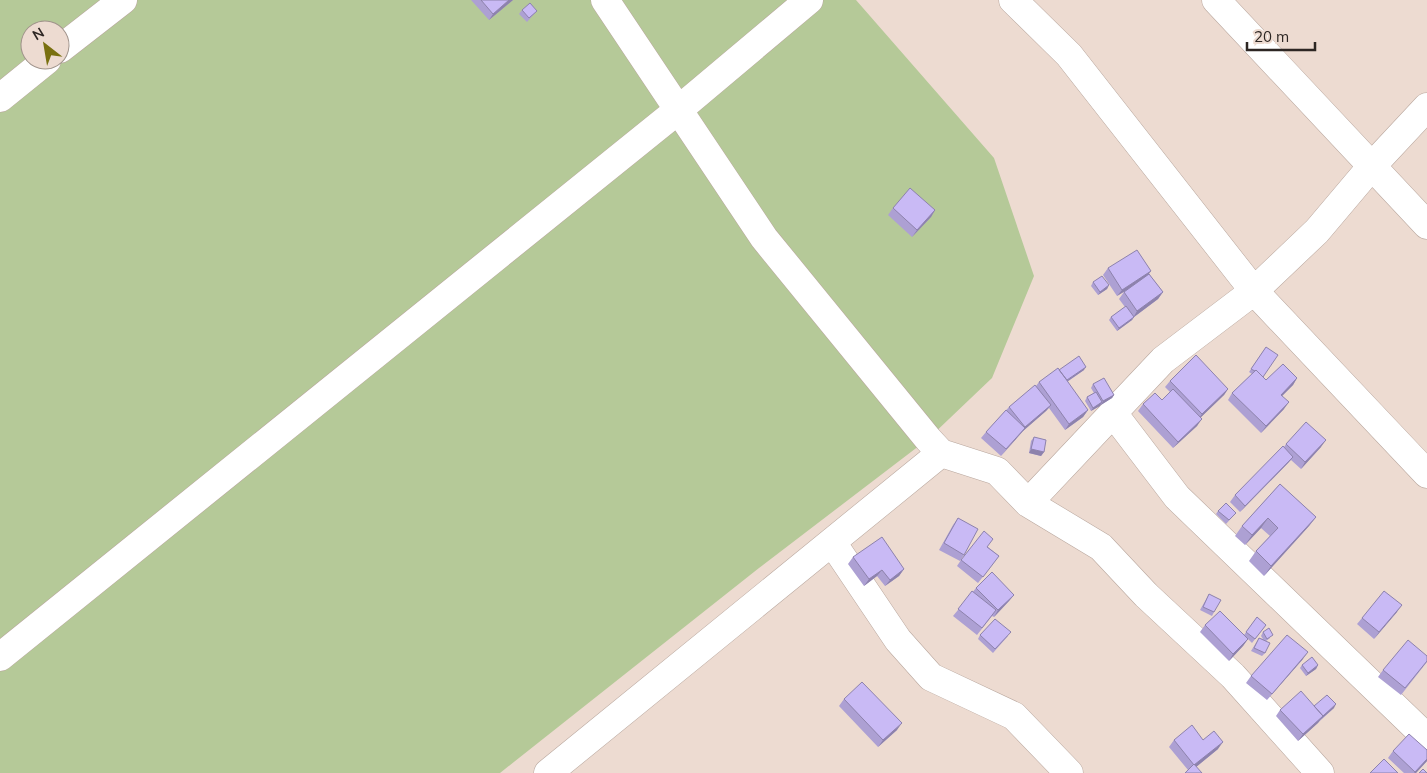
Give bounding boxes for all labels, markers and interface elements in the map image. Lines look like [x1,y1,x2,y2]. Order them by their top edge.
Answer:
north arrow [20,20,70,70]
scale bar [1247,20,1314,52]
text: N [29,23,47,44]
text: 20 m [1254,27,1289,46]

